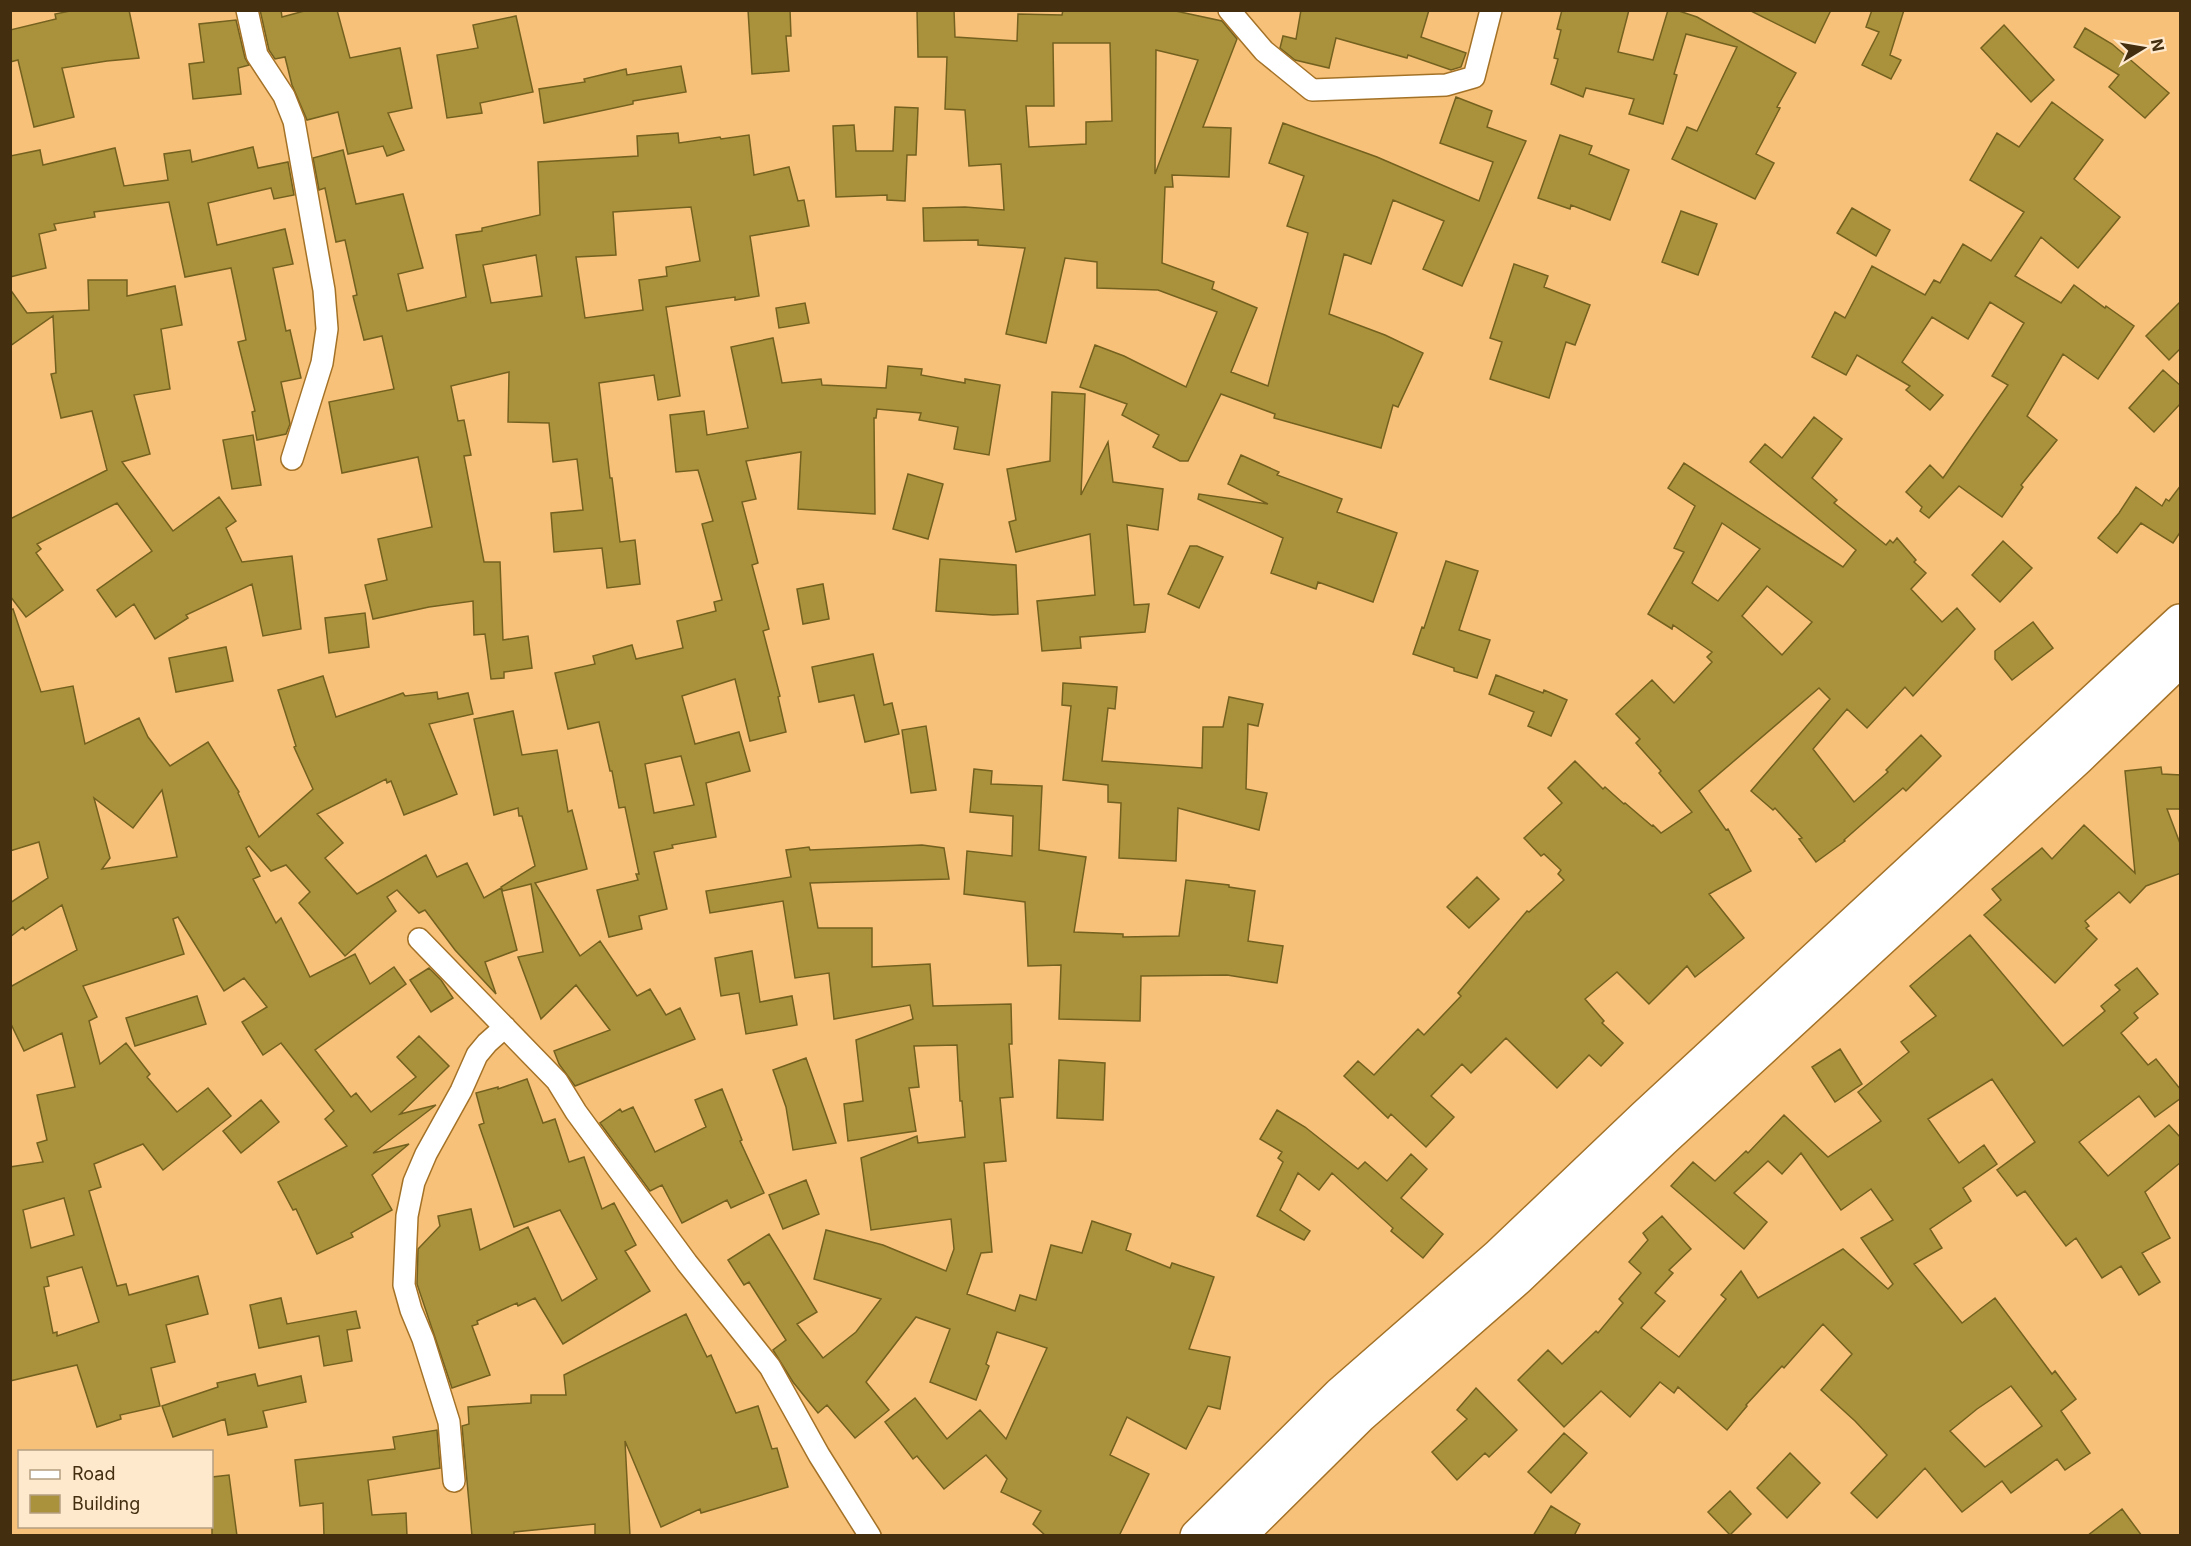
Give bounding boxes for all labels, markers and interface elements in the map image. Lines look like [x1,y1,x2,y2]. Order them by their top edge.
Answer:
north arrow [2113,18,2173,78]
text: N [2147,37,2169,53]
legend [18,1450,213,1528]
text: Road [72,1463,115,1484]
text: Building [72,1493,140,1514]

